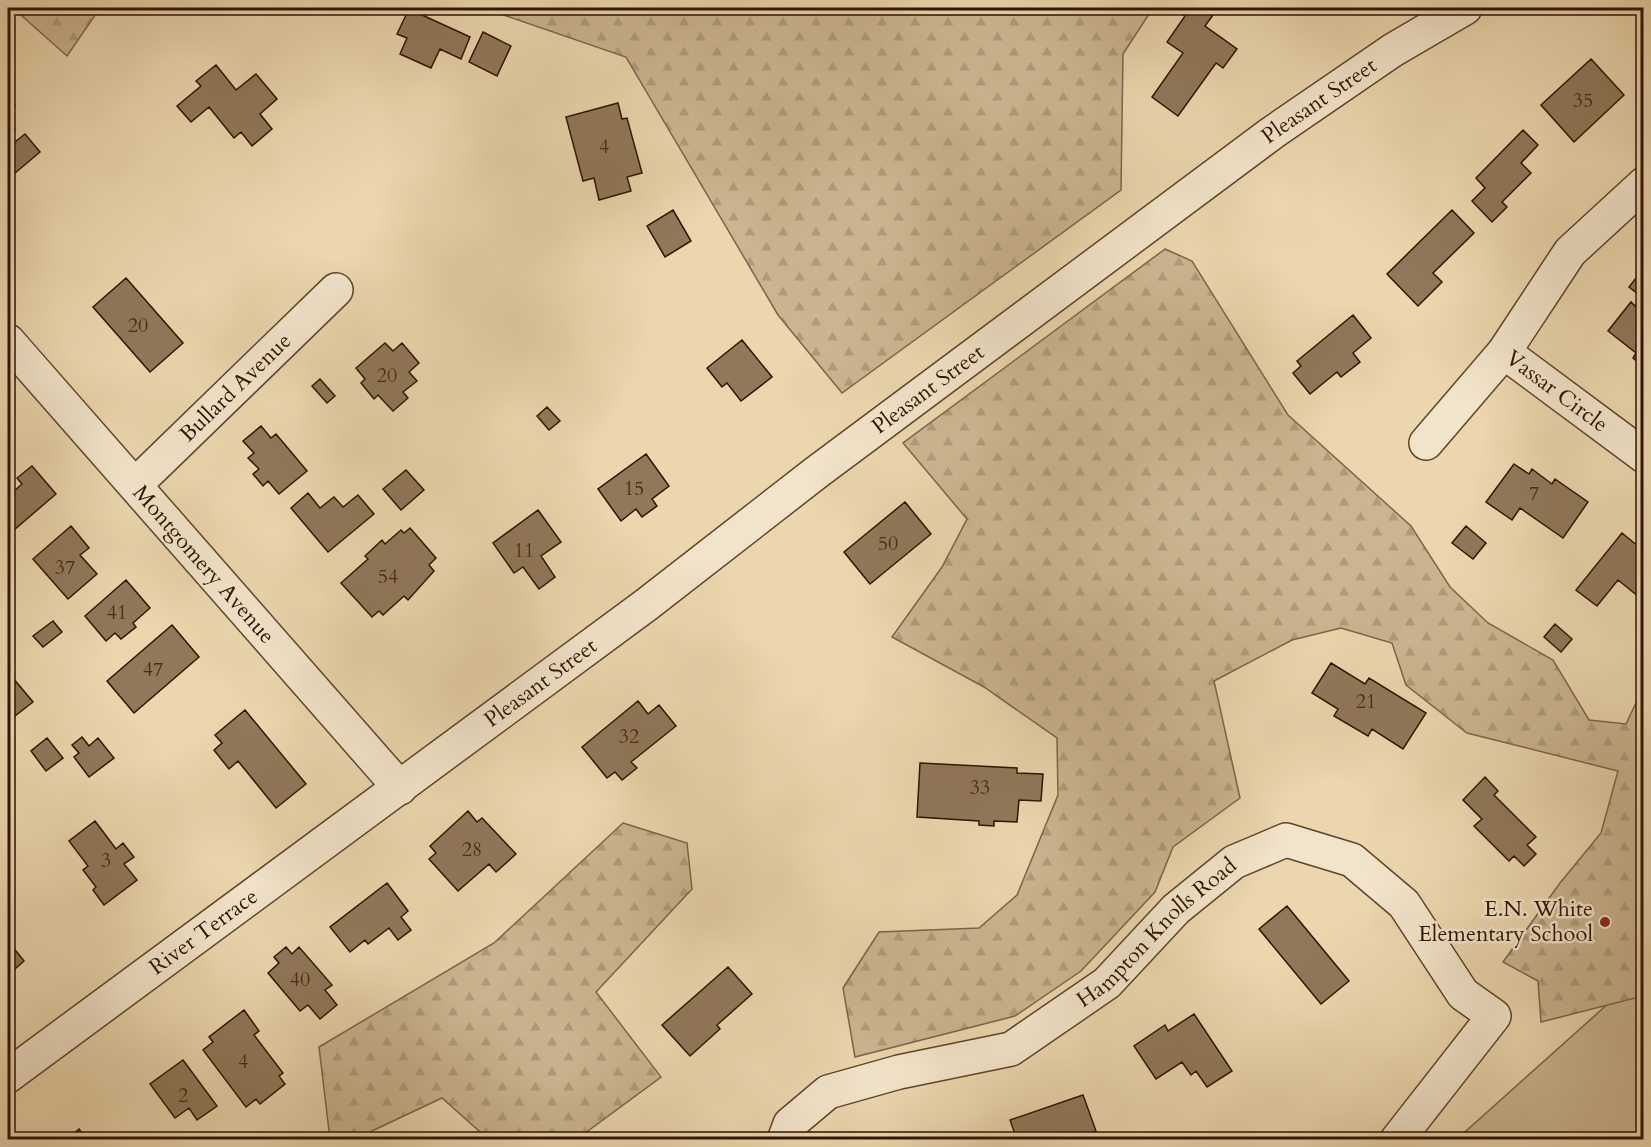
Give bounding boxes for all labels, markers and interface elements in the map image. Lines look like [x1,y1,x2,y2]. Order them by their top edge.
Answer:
street label: Pleasant Street [1255,51,1382,151]
house number: 35 [1573,87,1593,114]
house number: 4 [599,133,609,160]
house number: 20 [128,312,148,339]
street label: Bullard Avenue [173,326,298,449]
street label: Pleasant Street [865,337,990,441]
street label: Vassar Circle [1499,343,1614,439]
house number: 20 [377,362,397,389]
house number: 15 [624,475,644,502]
street label: Montgomery Avenue [126,478,282,650]
house number: 7 [1529,480,1539,507]
house number: 50 [878,530,898,557]
house number: 11 [514,537,534,564]
house number: 37 [55,554,75,581]
house number: 54 [378,563,398,590]
house number: 41 [107,599,127,626]
street label: Pleasant Street [478,631,603,734]
house number: 47 [143,656,163,683]
house number: 21 [1356,688,1376,715]
house number: 32 [619,723,639,750]
house number: 33 [970,774,990,801]
house number: 28 [462,836,482,863]
house number: 3 [101,847,111,874]
street label: Hampton Knolls Road [1071,851,1243,1015]
street label: River Terrace [143,882,264,982]
place label: E.N. White Elementary School [1418,894,1593,949]
marker: E.N. White Elementary School [1598,915,1612,929]
house number: 40 [290,966,310,993]
house number: 4 [238,1048,248,1075]
house number: 2 [178,1082,188,1109]

